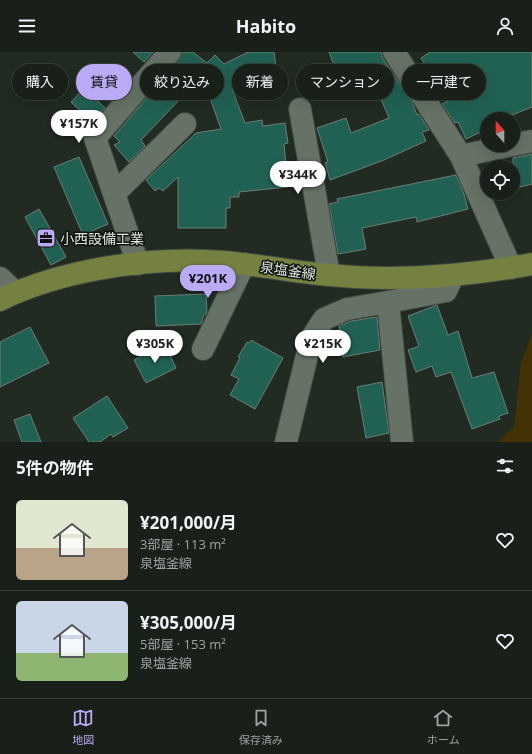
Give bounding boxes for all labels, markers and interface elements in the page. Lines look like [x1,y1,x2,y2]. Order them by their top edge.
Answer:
text: Habito [236,14,296,38]
icon: menu [16,15,38,37]
icon: person [494,15,516,37]
chip: 購入 [12,64,68,100]
chip: 賃貸 [76,64,132,100]
chip: 絞り込み [140,64,224,100]
chip: 新着 [232,64,288,100]
chip: マンション [296,64,394,100]
chip: 一戸建て [402,64,486,100]
pin: ¥157K [51,110,107,144]
north arrow [480,112,520,152]
map controls [480,112,520,200]
text: ¥157K [60,114,98,132]
button: locate [480,160,520,200]
pin: ¥344K [270,161,326,195]
text: ¥344K [279,165,317,183]
office icon: 小西設備工業 [35,227,57,249]
place label: 小西設備工業 [60,229,144,248]
street label: 泉塩釜線 [259,257,317,283]
pin: ¥201K [180,265,236,299]
text: ¥201K [189,269,227,287]
pin: ¥305K [127,330,183,364]
pin: ¥215K [295,330,351,364]
text: ¥305K [136,334,174,352]
text: ¥215K [304,334,342,352]
icon: filters [494,455,516,477]
text: 5件の物件 [16,456,94,479]
text: ¥201,000/月 [140,511,237,534]
icon: home [48,516,96,564]
icon: heart [494,529,516,551]
text: 3部屋 · 113 m² [140,535,226,553]
text: 泉塩釜線 [140,554,192,572]
text: ¥305,000/月 [140,611,237,634]
icon: home [48,617,96,665]
icon: heart [494,630,516,652]
text: 5部屋 · 153 m² [140,635,226,653]
text: 泉塩釜線 [140,654,192,672]
tab: 地図 [72,707,94,747]
tab: 保存済み [239,707,283,747]
tab: ホーム [427,707,460,747]

